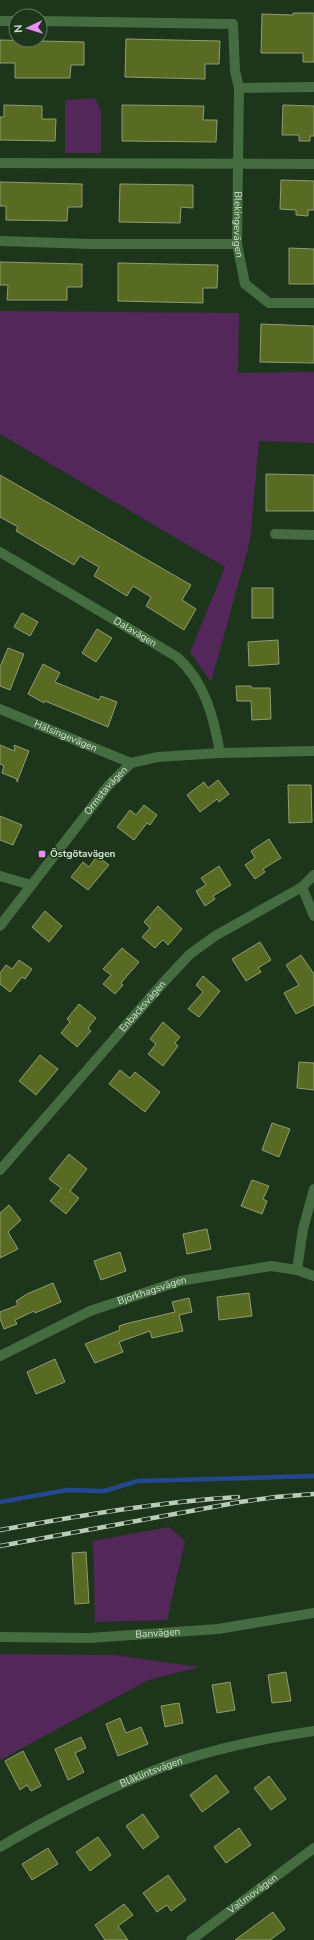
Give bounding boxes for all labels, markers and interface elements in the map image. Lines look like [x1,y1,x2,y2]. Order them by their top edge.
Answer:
north arrow [8,8,48,48]
text: N [11,24,26,33]
street label: Blekingevägen [230,191,247,259]
street label: Dalavägen [111,614,159,650]
street label: Hälsingevägen [32,717,99,755]
street label: Ormstavägen [81,763,131,818]
place label: Östgötavägen [50,847,116,861]
marker: Östgötavägen [37,849,47,859]
street label: Enbacksvägen [116,978,169,1035]
street label: Björkhagsvägen [116,1273,188,1308]
street label: Banvägen [135,1625,181,1642]
street label: Blåklintsvägen [118,1754,185,1791]
street label: Vallmovägen [224,1871,280,1918]

